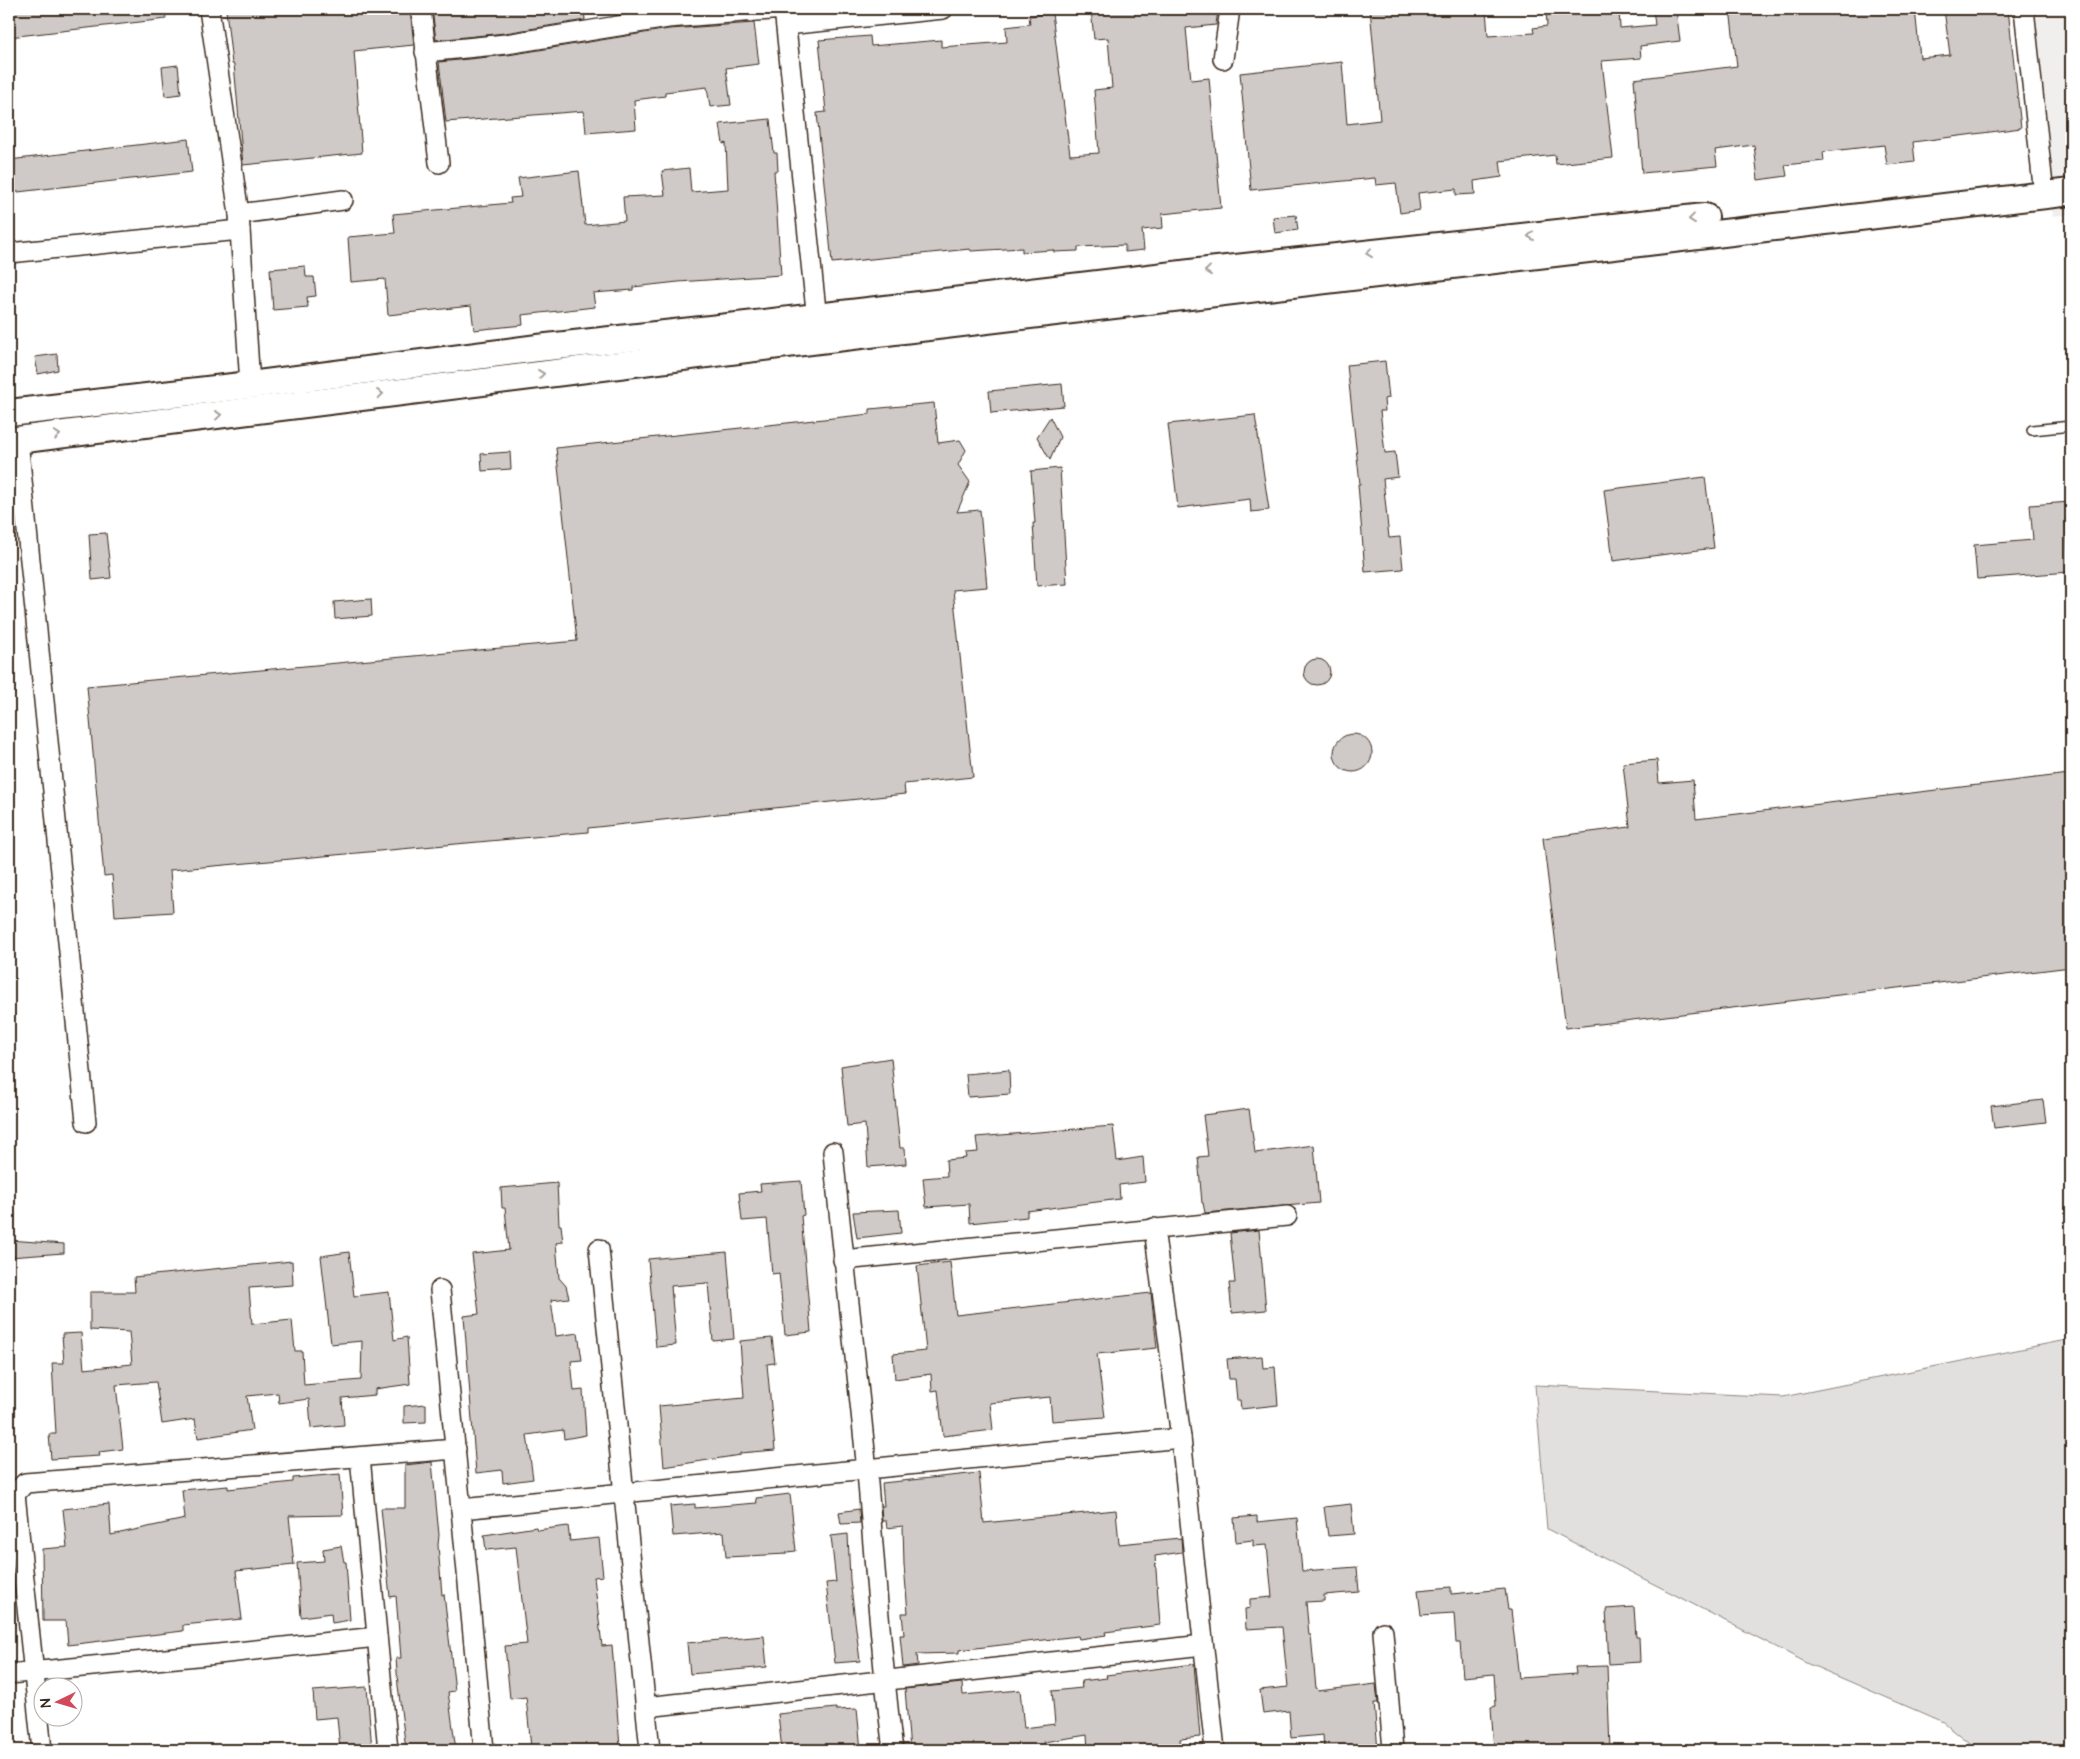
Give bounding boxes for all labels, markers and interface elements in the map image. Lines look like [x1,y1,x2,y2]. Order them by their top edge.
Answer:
one-way arrow [1688,213,1696,224]
one-way arrow [1527,230,1535,241]
one-way arrow [1365,247,1373,258]
one-way arrow [1203,265,1211,276]
one-way arrow [537,369,545,380]
one-way arrow [376,389,384,400]
one-way arrow [215,410,223,421]
one-way arrow [53,430,61,441]
north arrow [32,1676,82,1726]
text: N [36,1698,56,1708]

